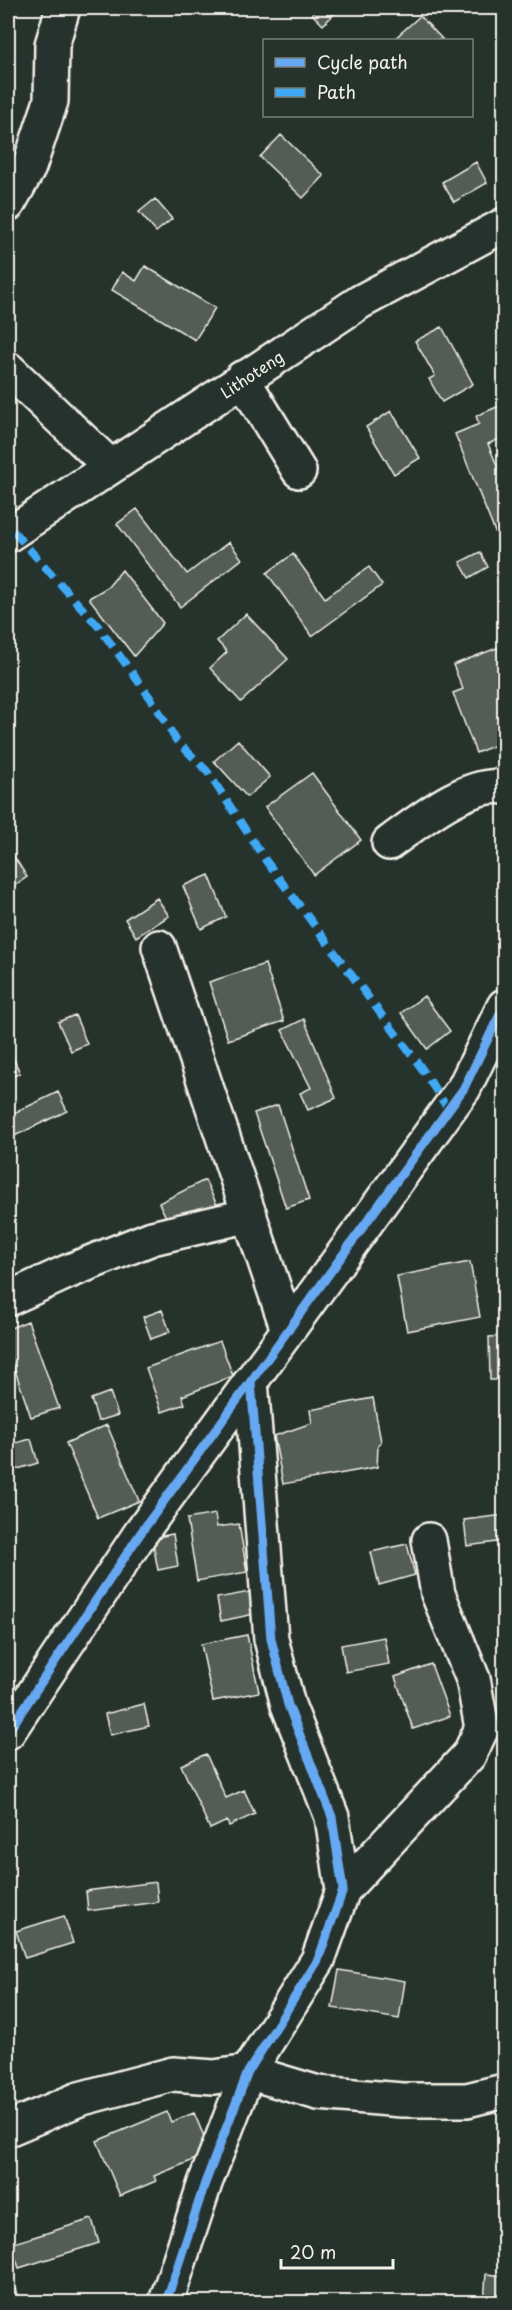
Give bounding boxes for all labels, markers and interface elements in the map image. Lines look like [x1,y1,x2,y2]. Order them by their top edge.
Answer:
legend [263,39,473,117]
text: Cycle path [317,48,408,75]
text: Path [317,78,356,105]
street label: Lithoteng [215,344,288,404]
scale bar [281,2232,394,2270]
text: 20 m [290,2238,336,2265]

